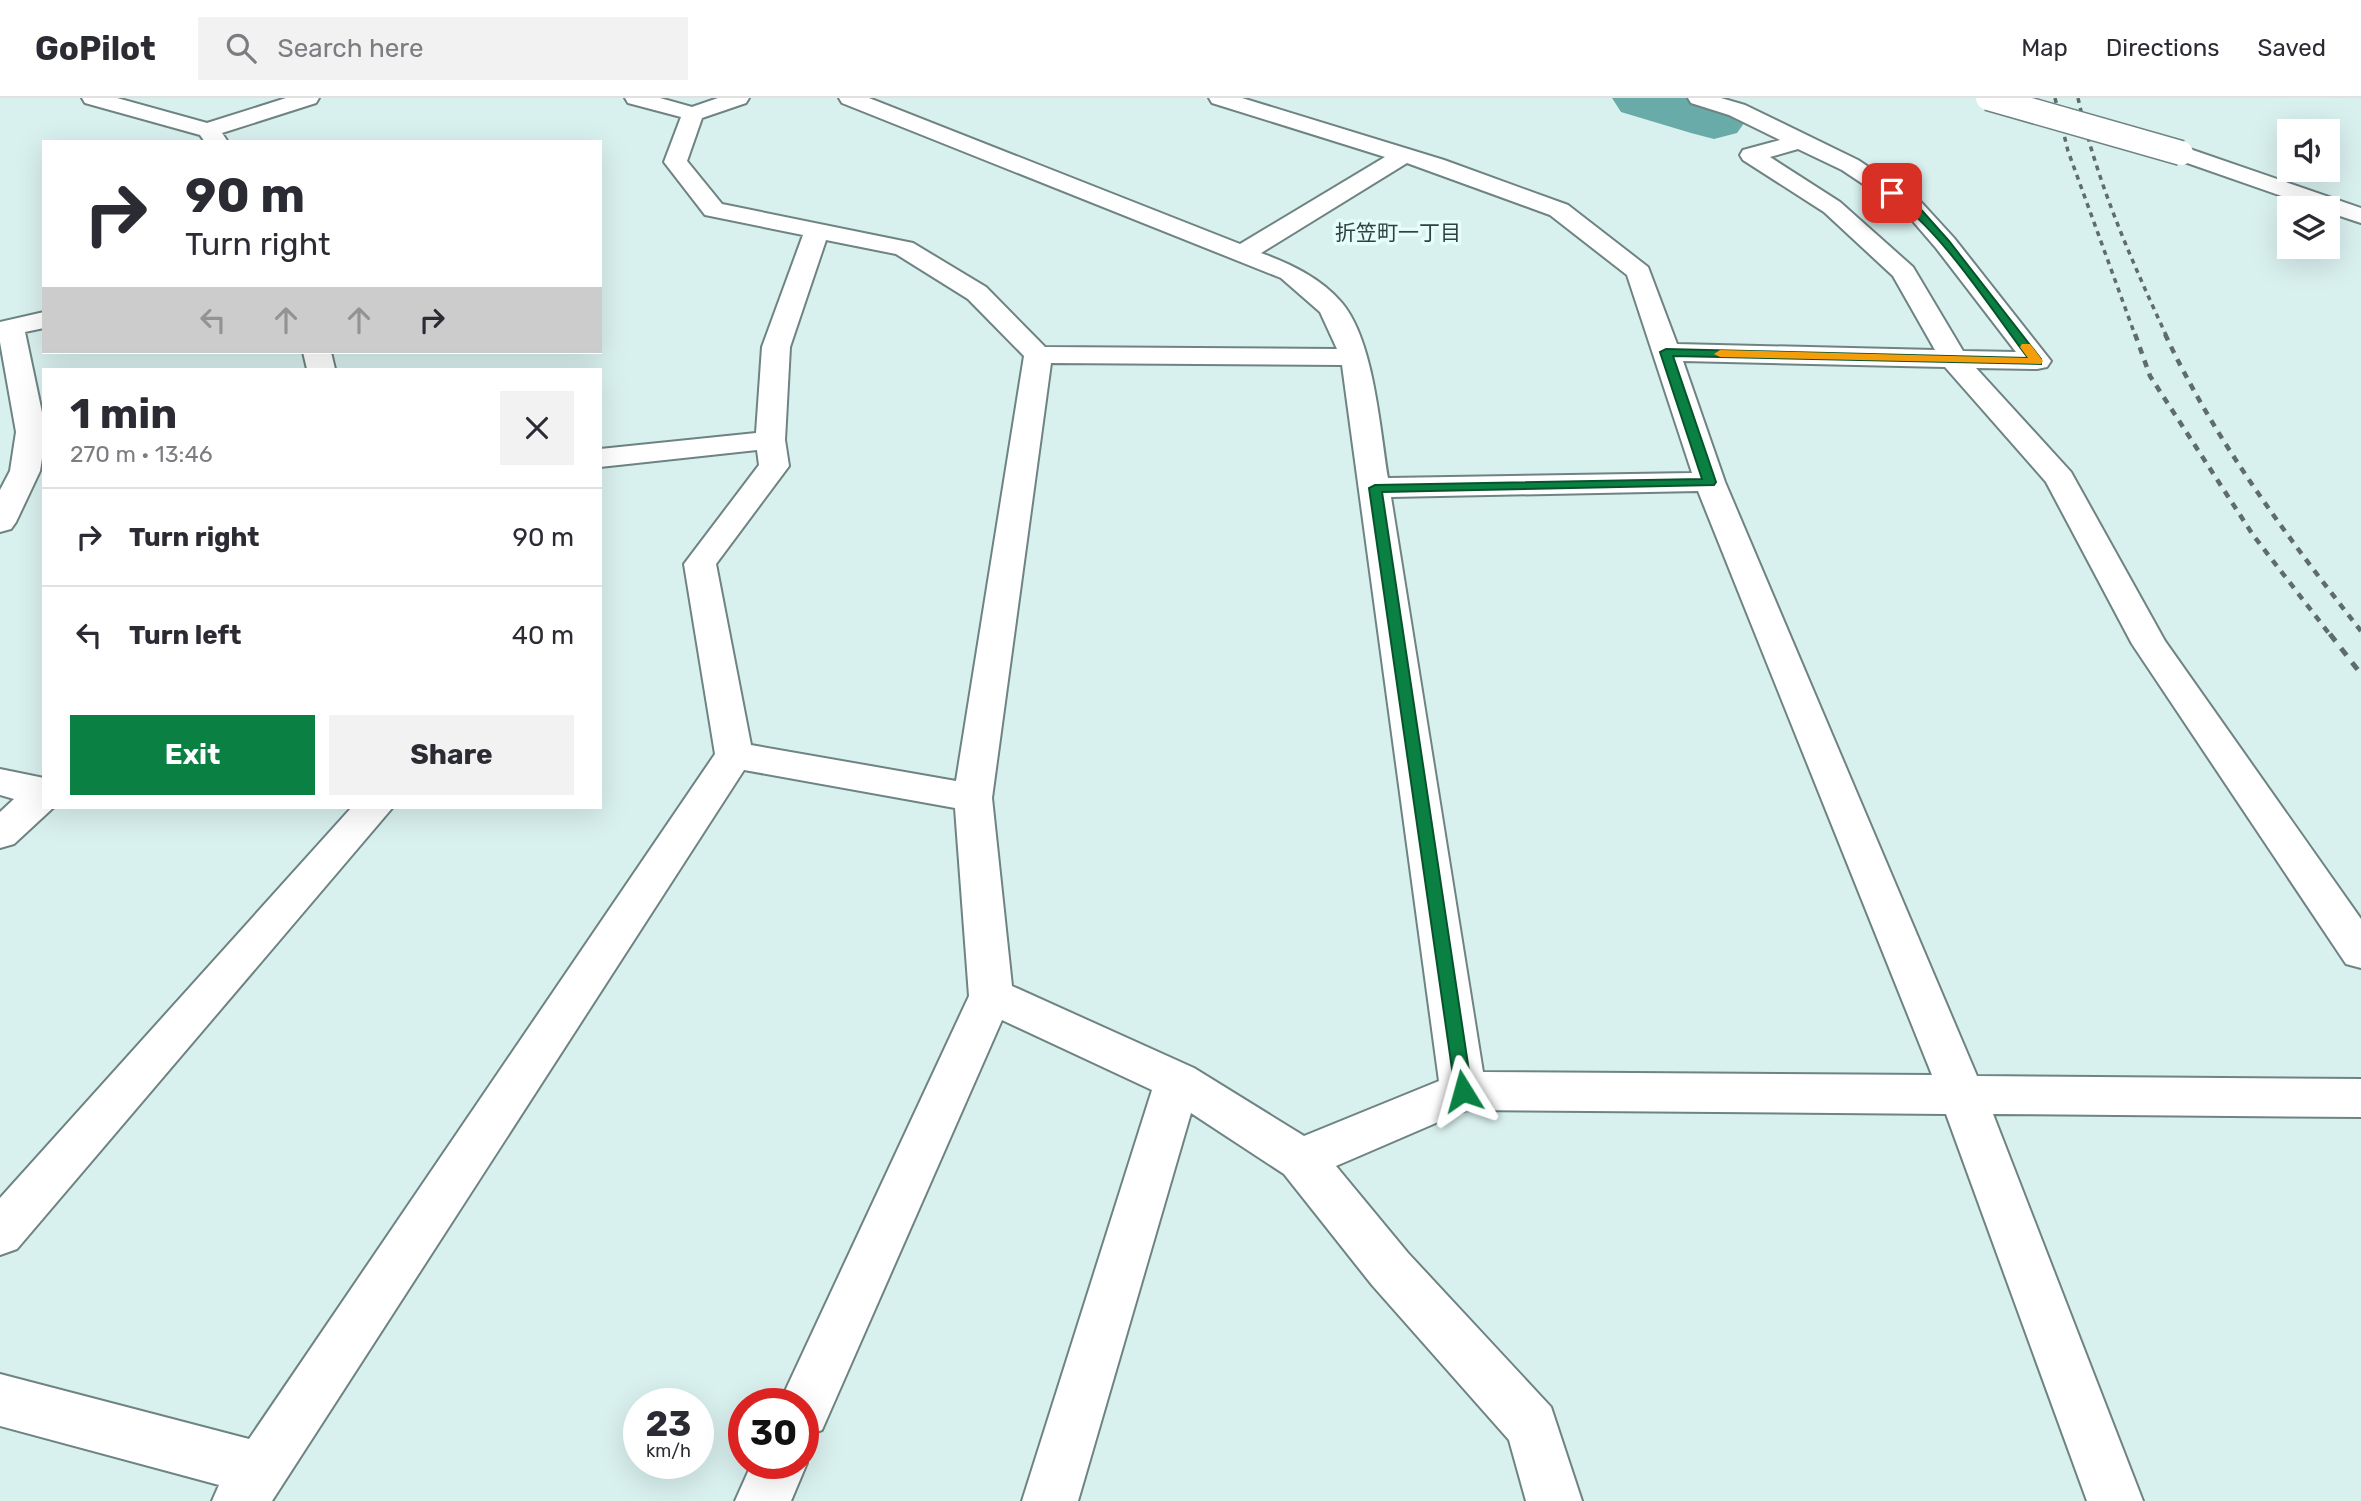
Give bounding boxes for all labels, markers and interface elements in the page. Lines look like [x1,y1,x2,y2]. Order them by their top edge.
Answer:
search box [198,17,688,80]
text: GoPilot [35,29,156,68]
icon: search [222,29,260,67]
text: Search here [278,33,423,64]
text: Map [2021,34,2068,62]
text: Directions [2106,34,2219,62]
text: Saved [2257,34,2326,62]
map controls [2277,119,2340,259]
button: sound [2277,119,2340,182]
pin [1862,163,1922,223]
text: 90 m [185,166,305,224]
icon: right [70,168,161,259]
icon: arrive [1873,174,1911,212]
button: layers [2277,196,2340,259]
district label: 折笠町一丁目 [1335,220,1461,245]
text: Turn right [185,225,330,263]
icon: left [194,301,232,339]
icon: ahead [267,301,305,339]
icon: ahead [340,301,378,339]
icon: right [413,301,451,339]
text: 1 min [70,389,177,439]
button: close [500,391,574,465]
text: 270 m · 13:46 [70,440,213,468]
icon: right [70,518,108,556]
text: Turn right [129,522,259,553]
text: 90 m [513,522,574,553]
icon: left [70,616,108,654]
text: Turn left [129,620,241,651]
text: 40 m [512,620,574,651]
button: Exit [70,715,315,795]
button: Share [329,715,574,795]
position arrow [1426,1054,1500,1128]
speed limit sign: 30 [728,1388,819,1479]
text: 23 [646,1403,691,1445]
text: km/h [646,1440,691,1462]

